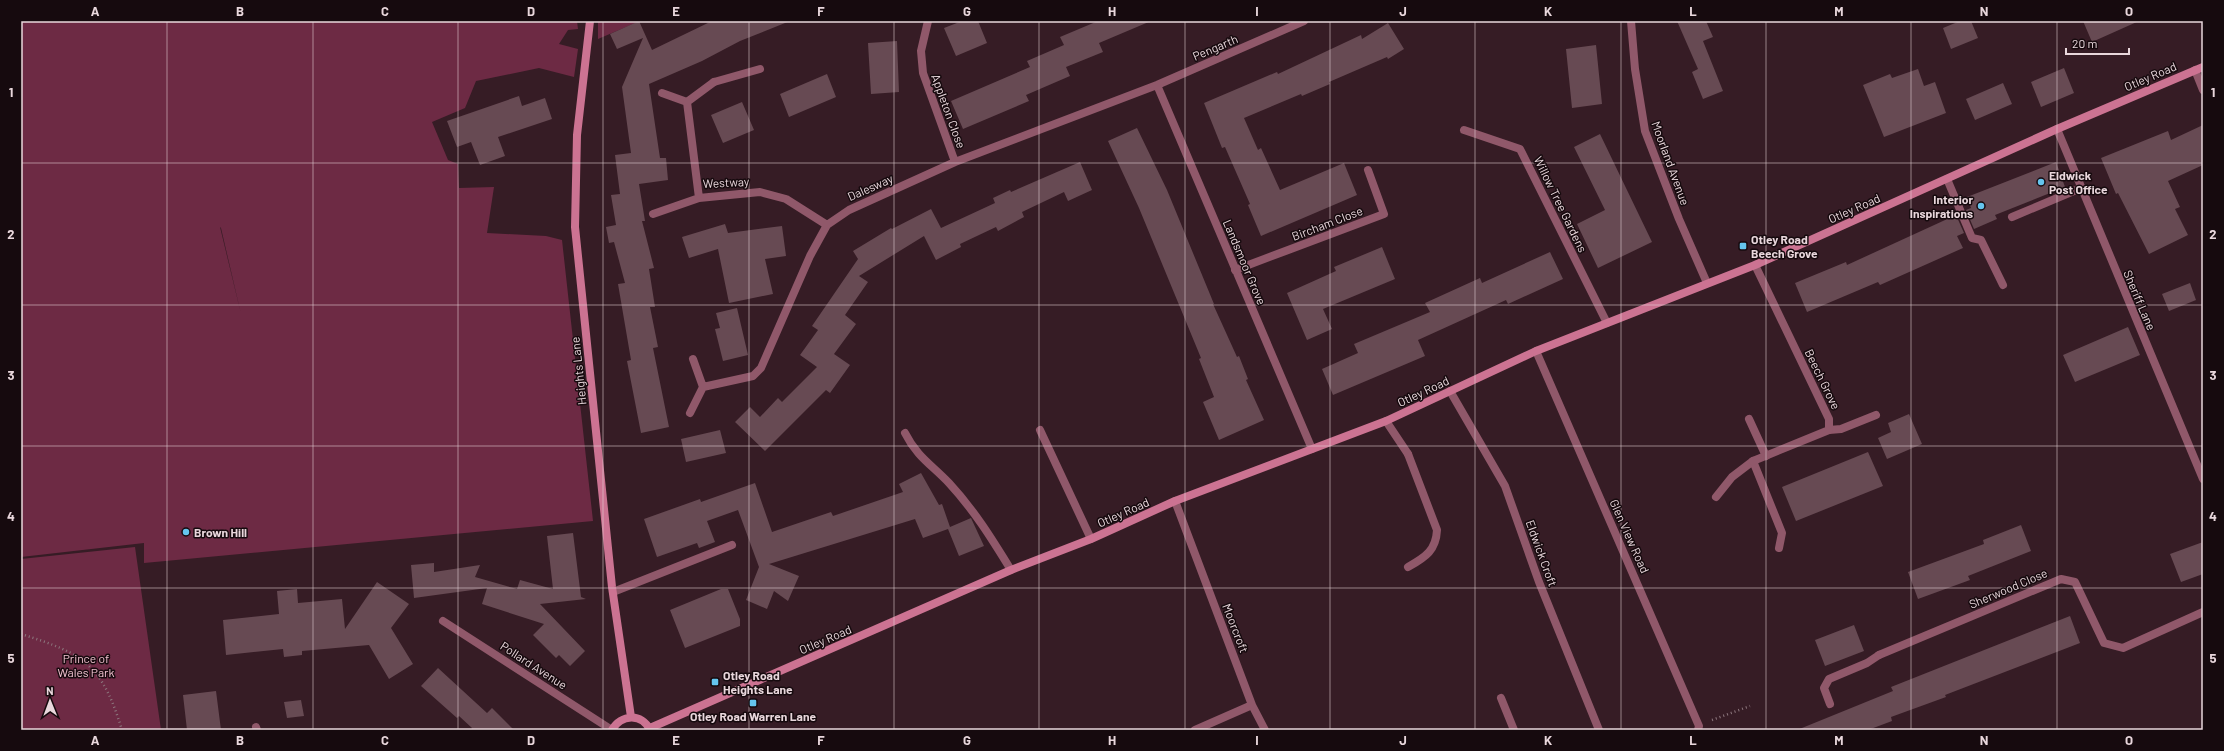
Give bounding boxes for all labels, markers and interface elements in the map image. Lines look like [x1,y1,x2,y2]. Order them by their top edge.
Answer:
text: A [91,3,100,19]
text: B [236,3,244,19]
text: C [381,3,389,19]
text: D [527,3,535,19]
text: E [672,3,680,19]
text: F [817,3,825,19]
text: G [963,3,971,19]
text: H [1108,3,1116,19]
text: I [1255,3,1259,19]
text: J [1399,3,1407,19]
text: K [1544,3,1552,19]
text: L [1689,3,1697,19]
text: M [1834,3,1844,19]
text: N [1980,3,1988,19]
text: O [2125,3,2133,19]
scale bar [2066,30,2129,56]
street label: Pengarth [1190,31,1240,63]
text: 20 m [2072,36,2098,50]
street label: Otley Road [2122,59,2178,93]
street label: Appleton Close [929,72,969,150]
text: 1 [9,84,13,100]
text: 1 [2211,84,2215,100]
street label: Moorland Avenue [1649,119,1693,207]
street label: Willow Tree Gardens [1532,154,1590,254]
place label: Eldwick Post Office [2049,168,2108,196]
street label: Dalesway [845,171,895,203]
street label: Westway [702,174,750,190]
marker: Eldwick Post Office [2036,177,2046,187]
street label: Otley Road [1826,190,1882,226]
place label: Interior Inspirations [1910,192,1973,220]
marker: Interior Inspirations [1976,201,1986,211]
street label: Bircham Close [1290,203,1364,243]
street label: Landsmoor Grove [1221,217,1269,307]
text: 2 [7,226,15,242]
text: 2 [2209,226,2217,242]
place label: Otley Road Beech Grove [1751,232,1818,260]
marker: Otley Road Beech Grove [1738,241,1748,251]
street label: Sheriff Lane [2121,268,2159,332]
street label: Heights Lane [567,336,589,406]
street label: Beech Grove [1802,347,1844,411]
text: 3 [7,367,15,383]
text: 3 [2209,367,2217,383]
street label: Otley Road [1395,373,1451,409]
street label: Otley Road [1095,494,1151,530]
street label: Glen View Road [1607,497,1653,575]
text: 4 [7,508,15,524]
text: 4 [2209,508,2217,524]
street label: Eldwick Croft [1524,518,1560,588]
place label: Brown Hill [194,525,247,539]
marker: Brown Hill [181,527,191,537]
street label: Sherwood Close [1967,565,2049,611]
street label: Moorcroft [1220,601,1252,655]
street label: Otley Road [797,622,853,656]
street label: Pollard Avenue [498,638,570,692]
text: 5 [7,650,15,666]
text: 5 [2209,650,2217,666]
park label: Prince of Wales Park [58,651,114,679]
place label: Otley Road Heights Lane [723,668,793,696]
marker: Otley Road Heights Lane [710,677,720,687]
north arrow [30,681,70,721]
text: N [46,684,54,697]
marker: Otley Road Warren Lane [748,698,758,708]
place label: Otley Road Warren Lane [690,709,816,723]
text: A [91,732,100,748]
text: B [236,732,244,748]
text: C [381,732,389,748]
text: D [527,732,535,748]
text: E [672,732,680,748]
text: F [817,732,825,748]
text: G [963,732,971,748]
text: H [1108,732,1116,748]
text: I [1255,732,1259,748]
text: J [1399,732,1407,748]
text: K [1544,732,1552,748]
text: L [1689,732,1697,748]
text: M [1834,732,1844,748]
text: N [1980,732,1988,748]
text: O [2125,732,2133,748]

